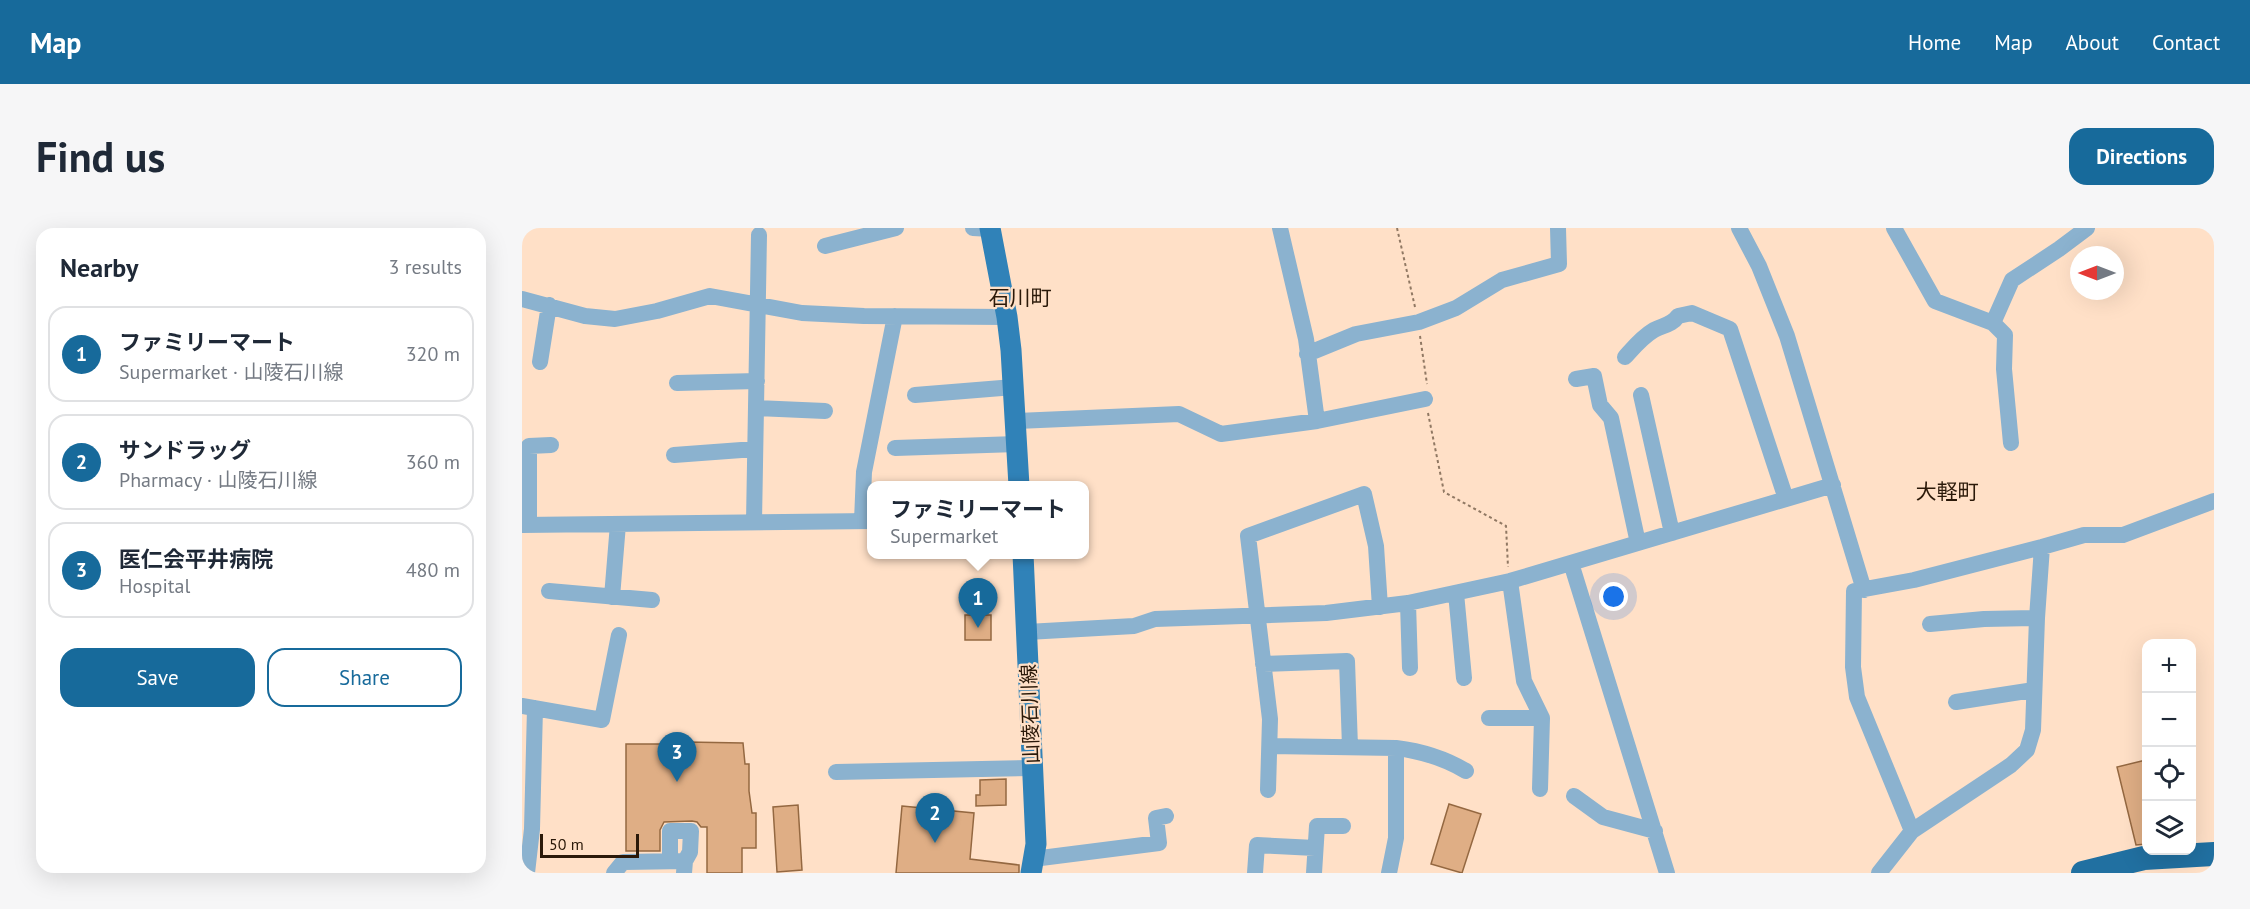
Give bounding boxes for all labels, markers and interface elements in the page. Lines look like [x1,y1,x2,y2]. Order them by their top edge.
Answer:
text: Map [30,24,81,61]
text: Home [1908,29,1961,56]
text: Map [1994,29,2033,56]
text: About [2066,29,2119,56]
text: Contact [2152,29,2220,56]
button: Directions [2069,128,2214,185]
text: Find us [36,129,165,184]
north arrow [2070,246,2124,300]
text: Nearby [60,251,138,284]
text: 3 results [389,254,462,280]
district label: 石川町 [989,284,1052,311]
text: ファミリーマート [119,328,295,356]
text: 1 [76,341,87,367]
text: 320 m [406,341,460,367]
text: Supermarket · 山陵石川線 [119,359,343,385]
text: サンドラッグ [119,436,251,464]
text: 2 [76,449,87,475]
text: 360 m [406,449,460,475]
text: Pharmacy · 山陵石川線 [119,467,317,493]
district label: 大軽町 [1916,478,1979,505]
popup [867,481,1089,559]
text: ファミリーマート [890,495,1066,523]
text: Supermarket [890,523,998,549]
text: 医仁会平井病院 [119,545,273,573]
text: 3 [76,557,87,583]
text: 480 m [406,557,460,583]
text: Hospital [119,573,190,599]
pin: 1 [958,578,998,628]
your location [1599,582,1628,611]
map controls [2142,639,2196,855]
button: + [2142,639,2196,693]
button: Save [60,648,255,707]
button: Share [267,648,462,707]
street label: 山陵石川線 [1015,664,1045,764]
button: − [2142,693,2196,747]
pin: 3 [658,732,696,782]
button: locate [2142,747,2196,801]
pin: 2 [916,794,954,843]
button: layers [2142,801,2196,855]
scale bar [540,831,639,858]
text: 50 m [549,834,584,854]

